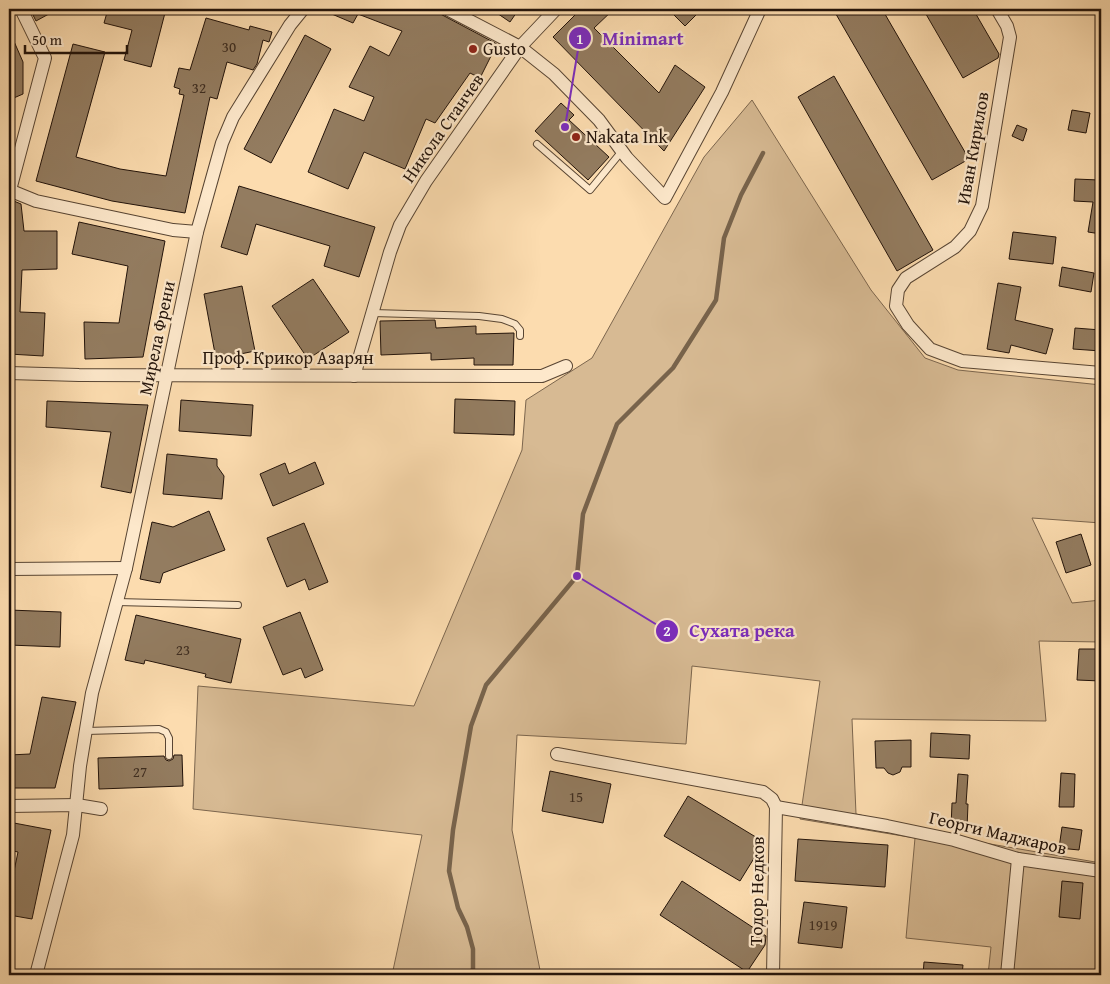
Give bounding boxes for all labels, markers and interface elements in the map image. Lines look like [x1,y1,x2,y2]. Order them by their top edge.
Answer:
callout: Minimart [567,21,694,55]
scale bar [25,22,128,54]
text: Minimart [602,24,684,52]
text: 1 [576,28,584,49]
text: 50 m [32,29,63,50]
place label: Gusto [483,35,526,62]
house number: 30 [222,36,236,57]
marker: Gusto [467,43,479,55]
street label: Никола Станчев [395,67,490,188]
house number: 32 [192,77,206,98]
street label: Иван Кирилов [949,89,996,206]
place label: Nakata Ink [586,123,668,150]
marker: Nakata Ink [570,131,582,143]
street label: Мирела Френи [131,278,182,398]
street label: Проф. Крикор Азарян [202,344,374,371]
callout: Сухата река [655,614,805,648]
text: Сухата река [689,616,795,644]
text: 2 [663,620,671,641]
house number: 23 [176,639,190,660]
house number: 27 [133,761,147,782]
house number: 15 [569,786,583,807]
street label: Георги Маджаров [927,804,1070,861]
street label: Тодор Недков [742,836,771,946]
house number: 1919 [809,914,837,935]

